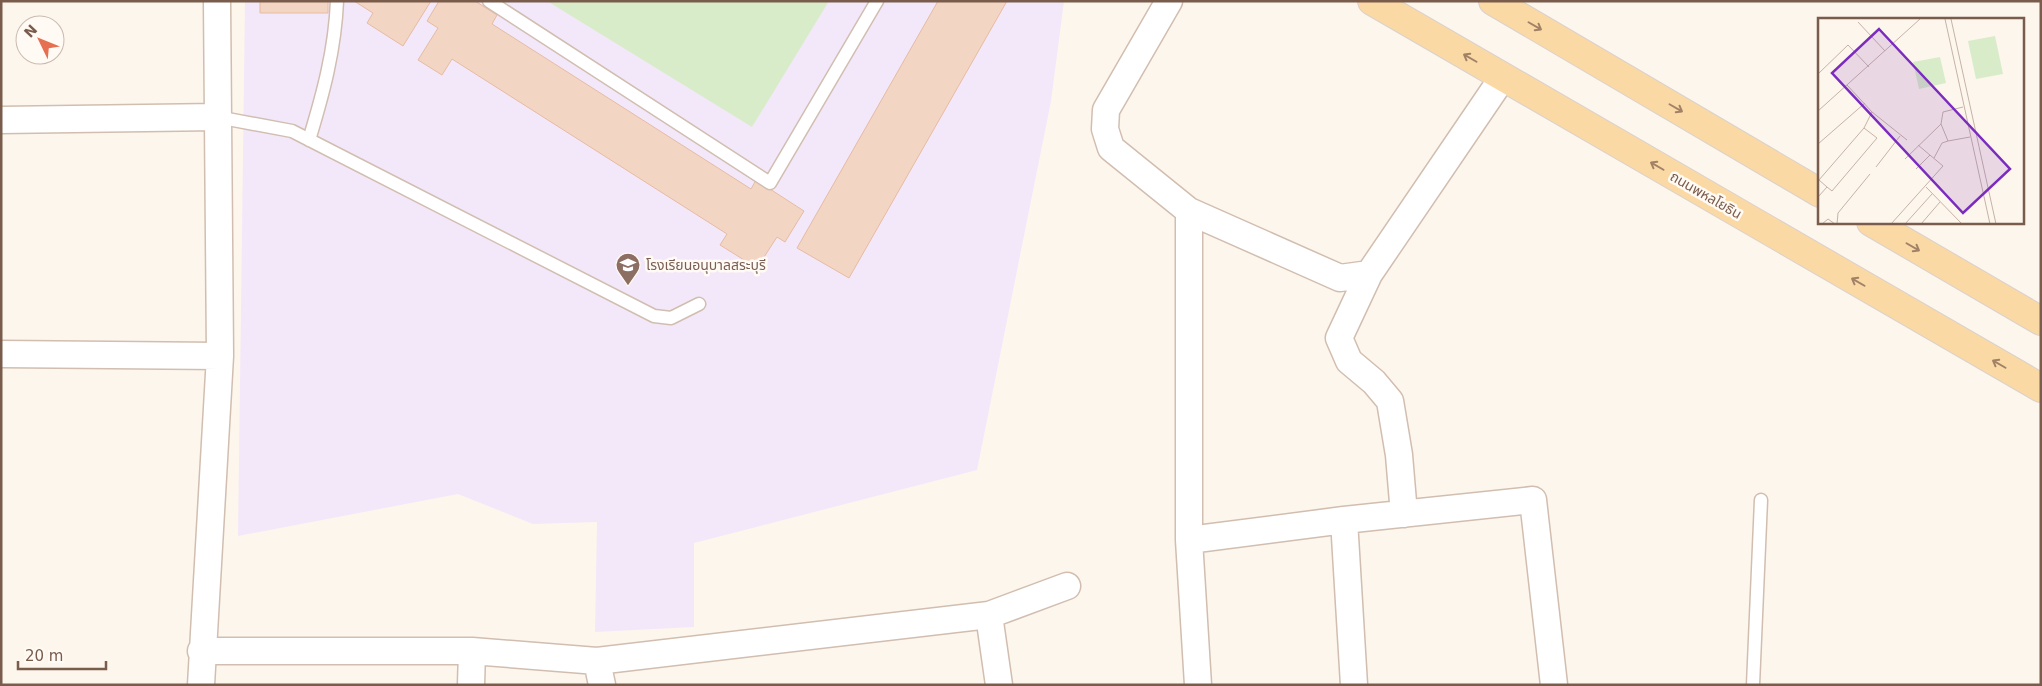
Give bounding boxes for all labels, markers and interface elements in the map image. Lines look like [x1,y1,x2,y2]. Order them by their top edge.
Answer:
north arrow [15,15,65,65]
inset map [1818,18,2024,224]
text: N [21,21,40,41]
one-way arrow [1528,21,1543,31]
one-way arrow [1464,53,1478,63]
one-way arrow [1668,104,1682,114]
one-way arrow [1649,161,1664,171]
street label: ถนนพหลโยธิน [1667,168,1745,222]
one-way arrow [1905,242,1920,252]
school or university icon: โรงเรียนอนุบาลสระบุรี [615,252,641,286]
place label: โรงเรียนอนุบาลสระบุรี [646,257,766,274]
one-way arrow [1851,277,1865,287]
one-way arrow [1992,358,2006,368]
scale bar [18,638,105,670]
text: 20 m [25,647,63,665]

